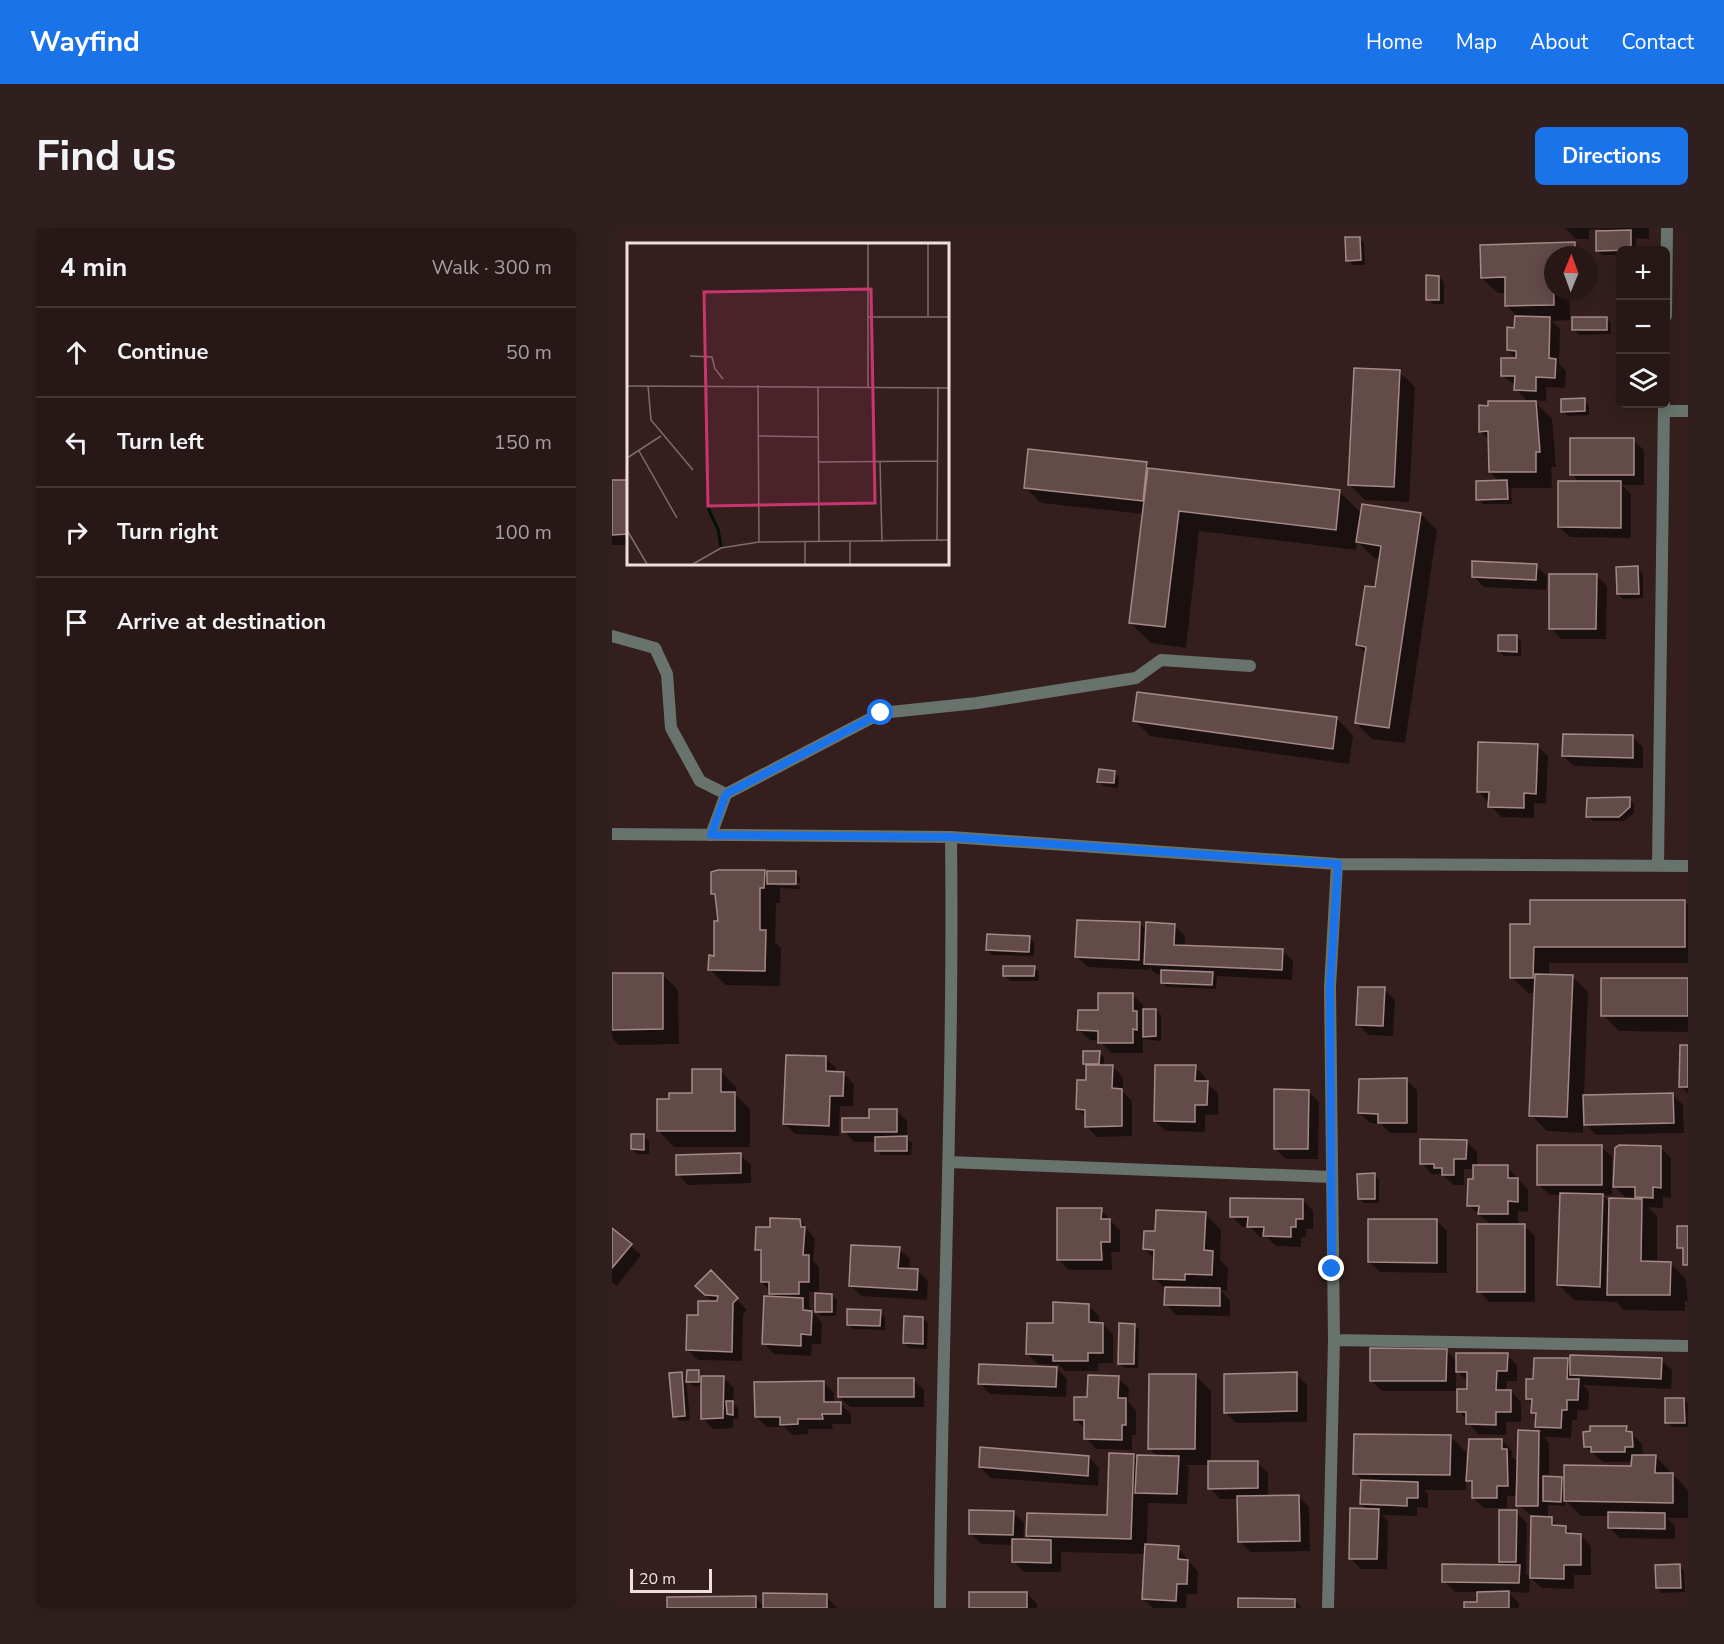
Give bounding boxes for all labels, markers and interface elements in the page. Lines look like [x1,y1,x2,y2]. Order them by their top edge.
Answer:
text: Wayfind [30,23,140,61]
text: Home [1366,28,1423,56]
text: Map [1456,28,1497,56]
text: About [1530,28,1588,56]
text: Contact [1621,28,1694,56]
button: Directions [1535,127,1688,185]
text: Find us [36,128,176,185]
inset map [627,243,950,566]
north arrow [1544,246,1598,300]
map controls [1616,246,1670,408]
button: + [1616,246,1670,300]
text: 4 min [60,250,127,285]
text: Walk · 300 m [432,254,552,281]
button: − [1616,300,1670,354]
icon: ahead [60,336,93,369]
text: Continue [117,337,208,367]
text: 50 m [506,339,552,366]
button: layers [1616,354,1670,408]
icon: left [60,426,93,459]
text: Turn left [117,427,204,457]
text: 150 m [494,429,552,456]
icon: right [60,516,93,549]
text: Turn right [117,517,218,547]
text: 100 m [494,519,552,546]
icon: arrive [60,606,93,639]
text: Arrive at destination [117,607,326,637]
route start [867,699,893,725]
route end [1318,1255,1344,1281]
scale bar [630,1566,712,1594]
text: 20 m [639,1568,676,1590]

